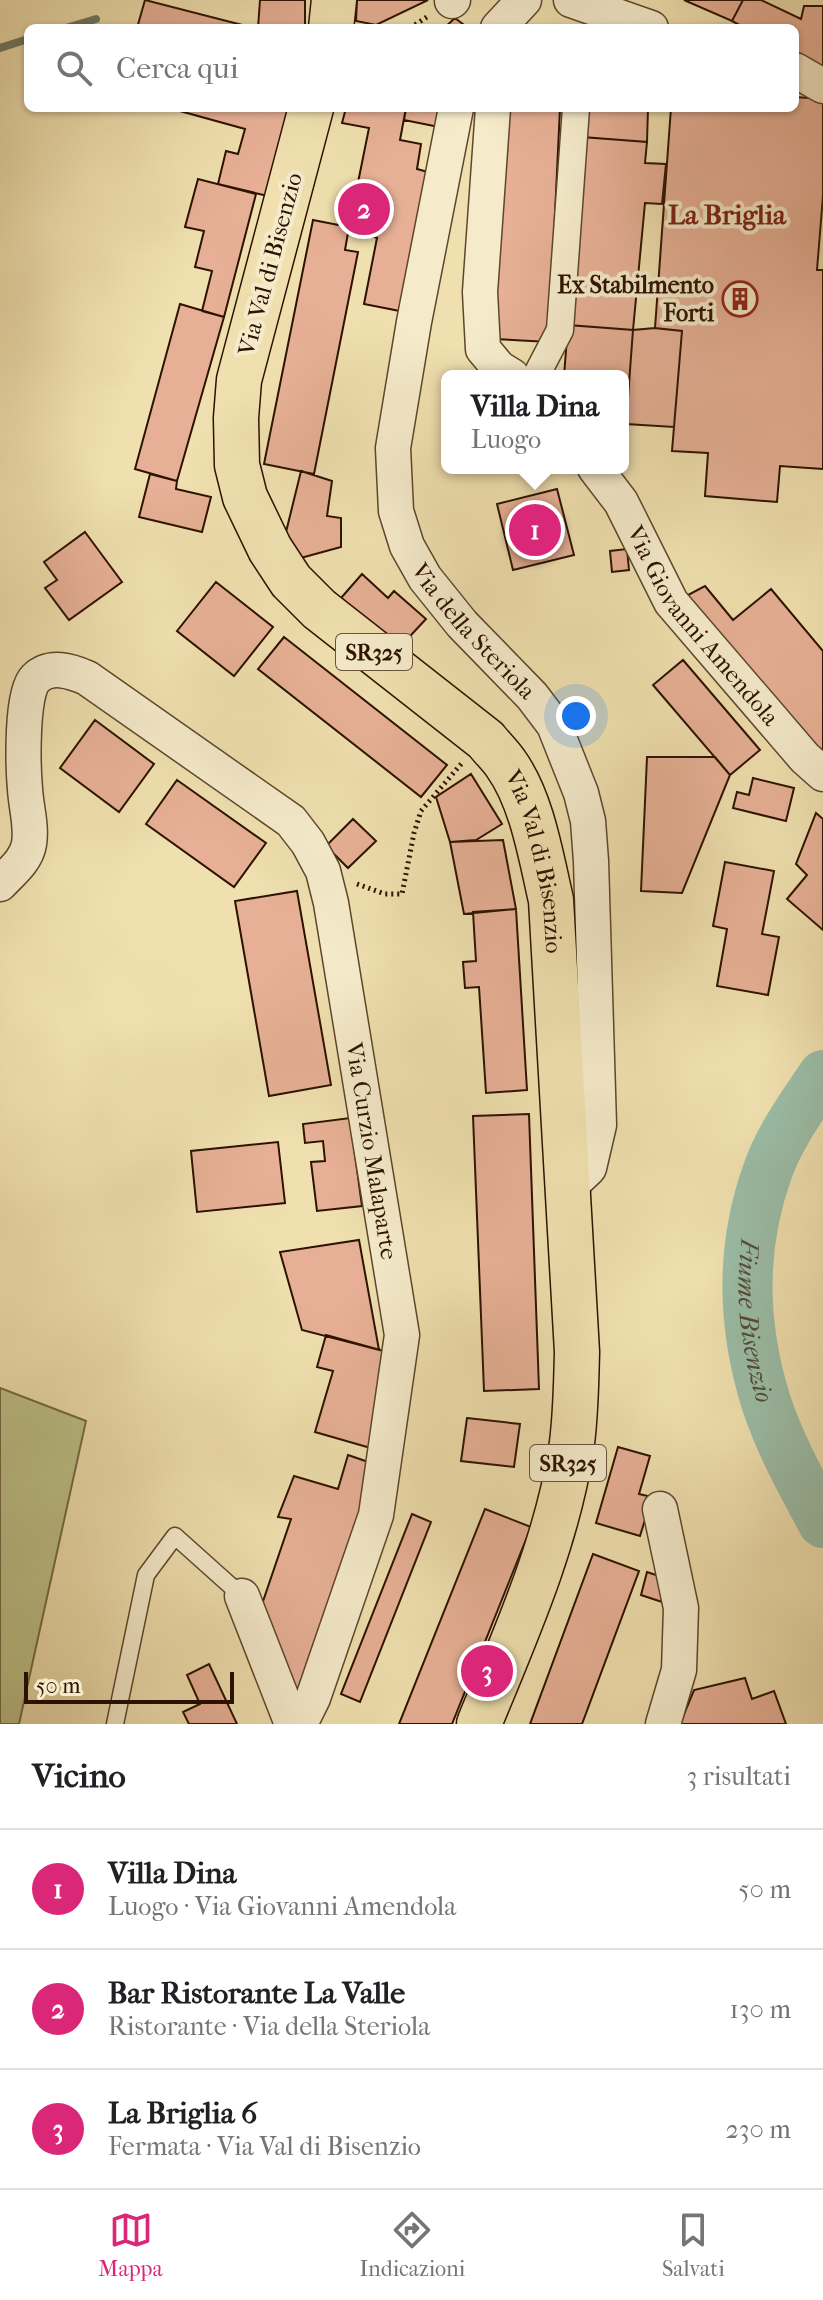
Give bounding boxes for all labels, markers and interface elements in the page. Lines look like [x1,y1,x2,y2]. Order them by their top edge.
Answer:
search box [24,24,799,112]
icon: search [52,46,96,90]
text: Cerca qui [116,51,239,86]
street label: Via Val di Bisenzio [232,169,308,360]
pin: 2 [338,179,390,239]
district label: La Briglia [668,198,787,231]
place label: Ex Stabilmento Forti [557,271,715,327]
building icon: Ex Stabilmento Forti [721,280,759,318]
popup [441,370,629,474]
text: Villa Dina [471,389,599,424]
text: Luogo [471,424,541,455]
pin: 1 [509,500,561,560]
street label: Via Giovanni Amendola [621,520,785,732]
street label: Via della Steriola [405,557,542,706]
road number: SR325 [336,634,412,670]
your location [556,696,596,736]
street label: Via Val di Bisenzio [499,764,568,954]
street label: Via Curzio Malaparte [340,1039,403,1262]
water label: Fiume Bisenzio [731,1237,780,1406]
road number: SR325 [530,1445,606,1481]
pin: 3 [461,1641,513,1701]
scale bar [24,1668,234,1704]
text: 50 m [36,1673,81,1699]
text: Vicino [32,1756,126,1796]
text: 3 risultati [686,1761,791,1792]
text: Villa Dina [108,1856,236,1891]
text: 1 [53,1874,63,1905]
text: 50 m [738,1874,791,1905]
text: Luogo · Via Giovanni Amendola [108,1891,456,1922]
text: Bar Ristorante La Valle [108,1976,405,2011]
text: 2 [51,1994,65,2025]
text: 130 m [730,1994,791,2025]
text: Ristorante · Via della Steriola [108,2011,430,2042]
text: La Briglia 6 [108,2096,257,2131]
text: 3 [53,2114,63,2145]
text: 230 m [725,2114,791,2145]
text: Fermata · Via Val di Bisenzio [108,2131,421,2162]
tab: Mappa [98,2208,163,2282]
tab: Indicazioni [359,2208,465,2282]
tab: Salvati [662,2208,725,2282]

